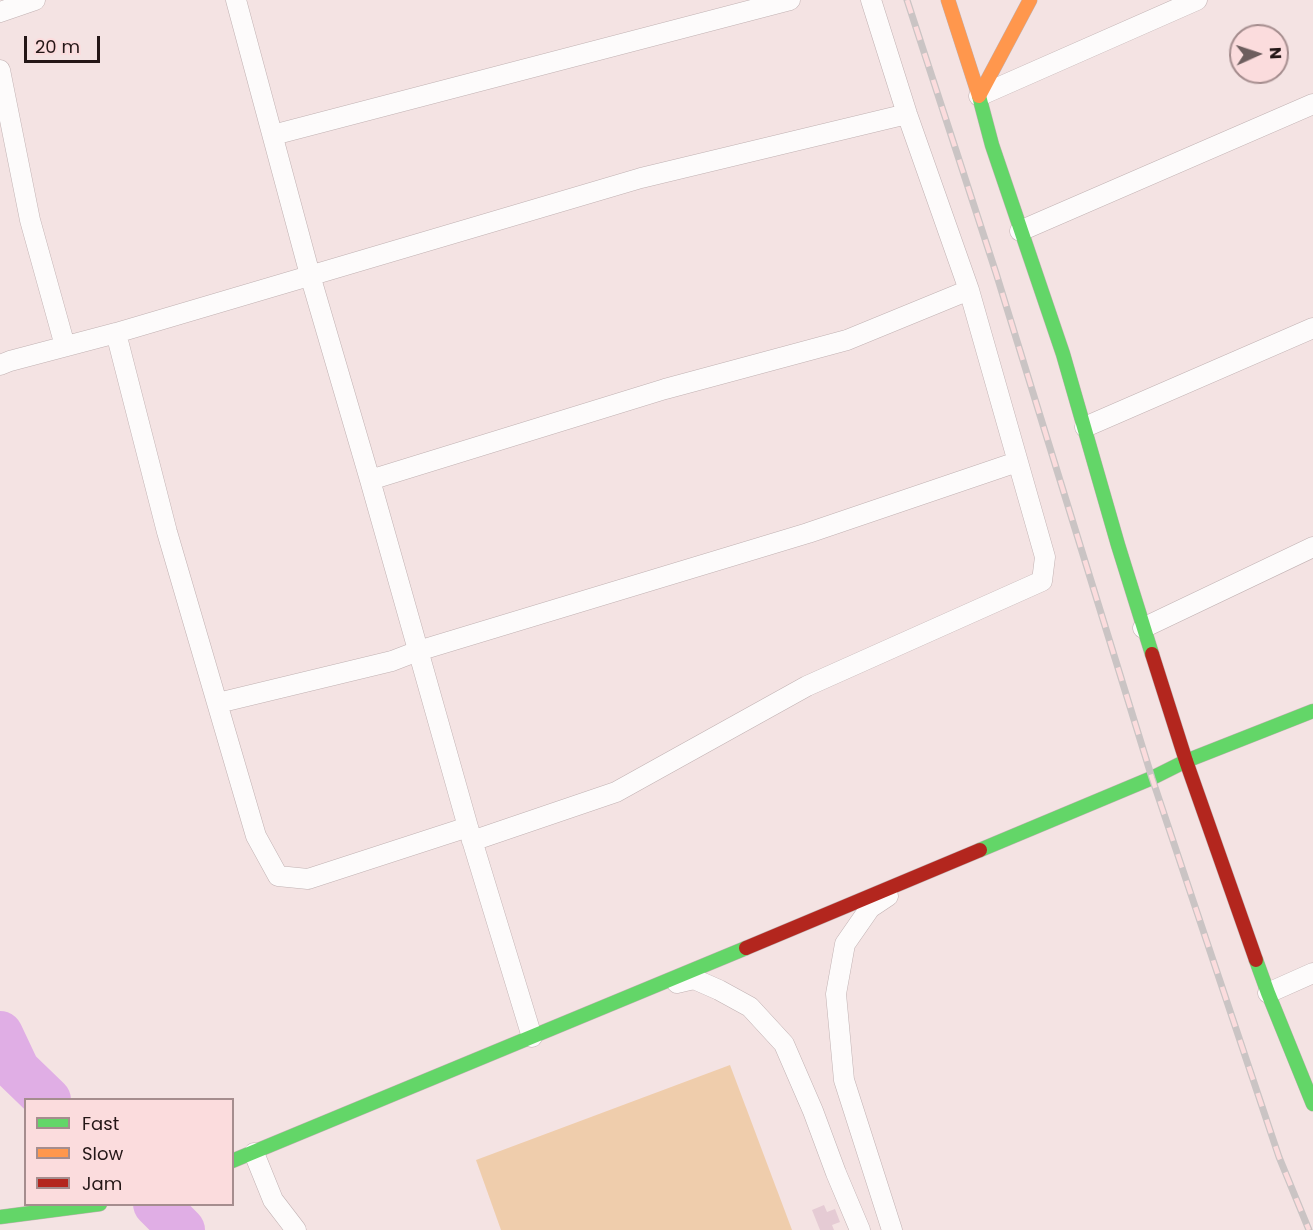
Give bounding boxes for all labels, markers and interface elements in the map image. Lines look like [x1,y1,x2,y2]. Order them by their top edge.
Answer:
scale bar [27,24,104,62]
north arrow [1229,24,1289,84]
text: 20 m [35,34,80,59]
text: N [1264,47,1287,60]
legend [24,1098,234,1206]
text: Fast [82,1111,119,1136]
text: Slow [82,1141,123,1166]
text: Jam [82,1171,122,1196]

